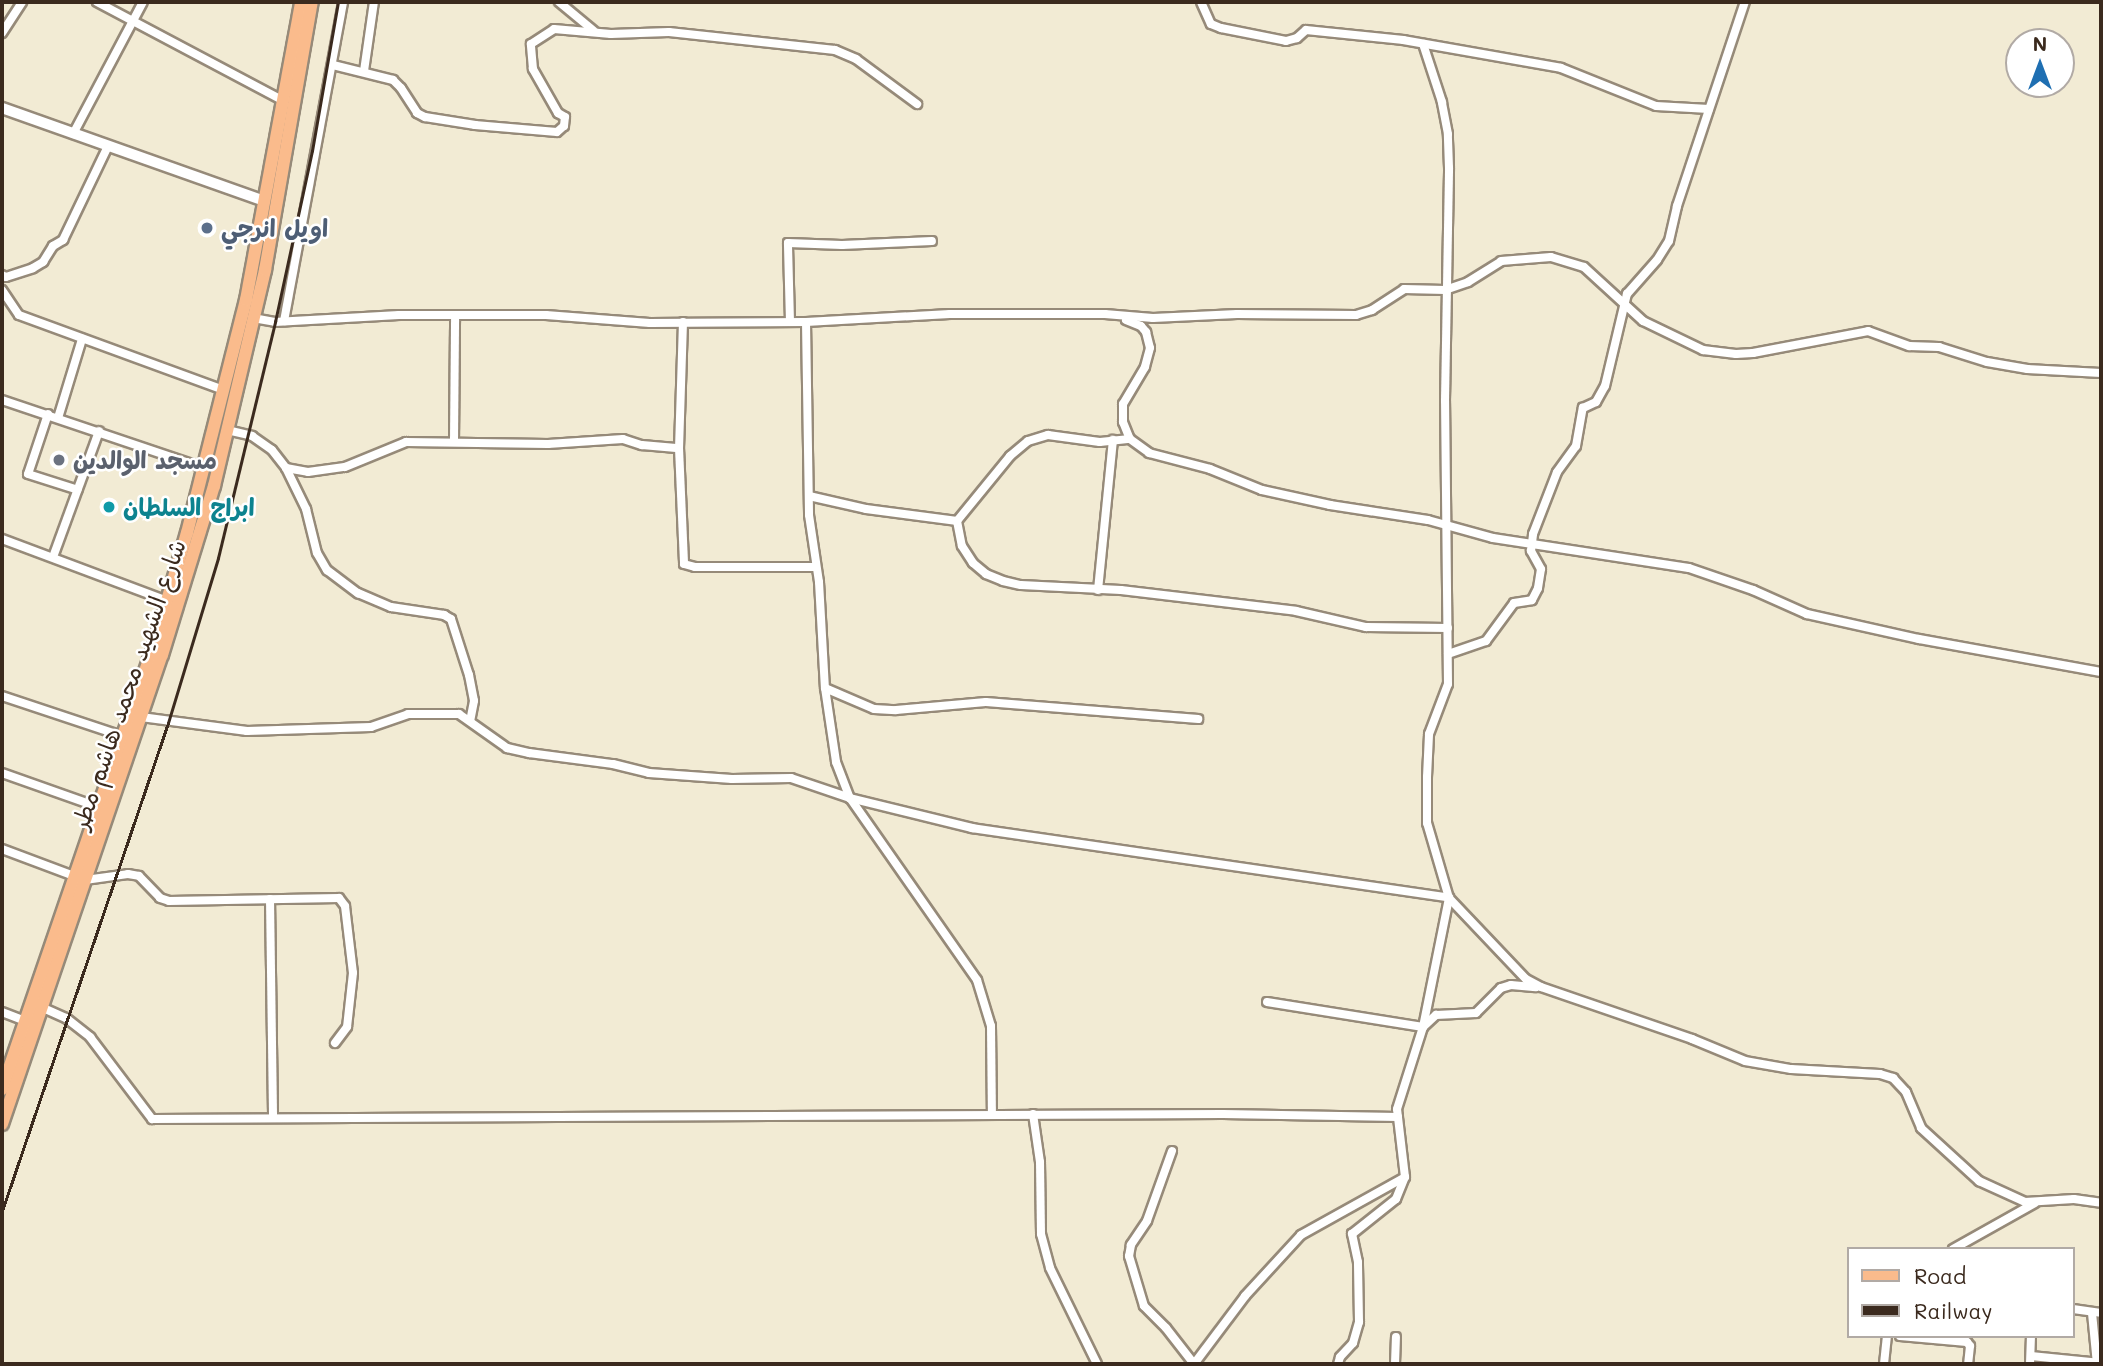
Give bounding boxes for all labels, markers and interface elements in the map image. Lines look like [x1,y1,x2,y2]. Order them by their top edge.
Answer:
north arrow [2005,28,2075,98]
text: N [2033,31,2047,56]
place label: اويل انرجي [221,214,328,242]
marker: اويل انرجي [199,220,215,236]
place label: مسجد الوالدين [73,446,217,474]
marker: مسجد الوالدين [51,452,67,468]
place label: ابراج السلطان [123,493,255,521]
marker: ابراج السلطان [101,499,117,515]
street label: شارع الشهيد محمد هاشم مطر [65,536,191,832]
legend [1848,1247,2075,1338]
text: Road [1914,1262,1966,1289]
text: Railway [1914,1297,1993,1324]

